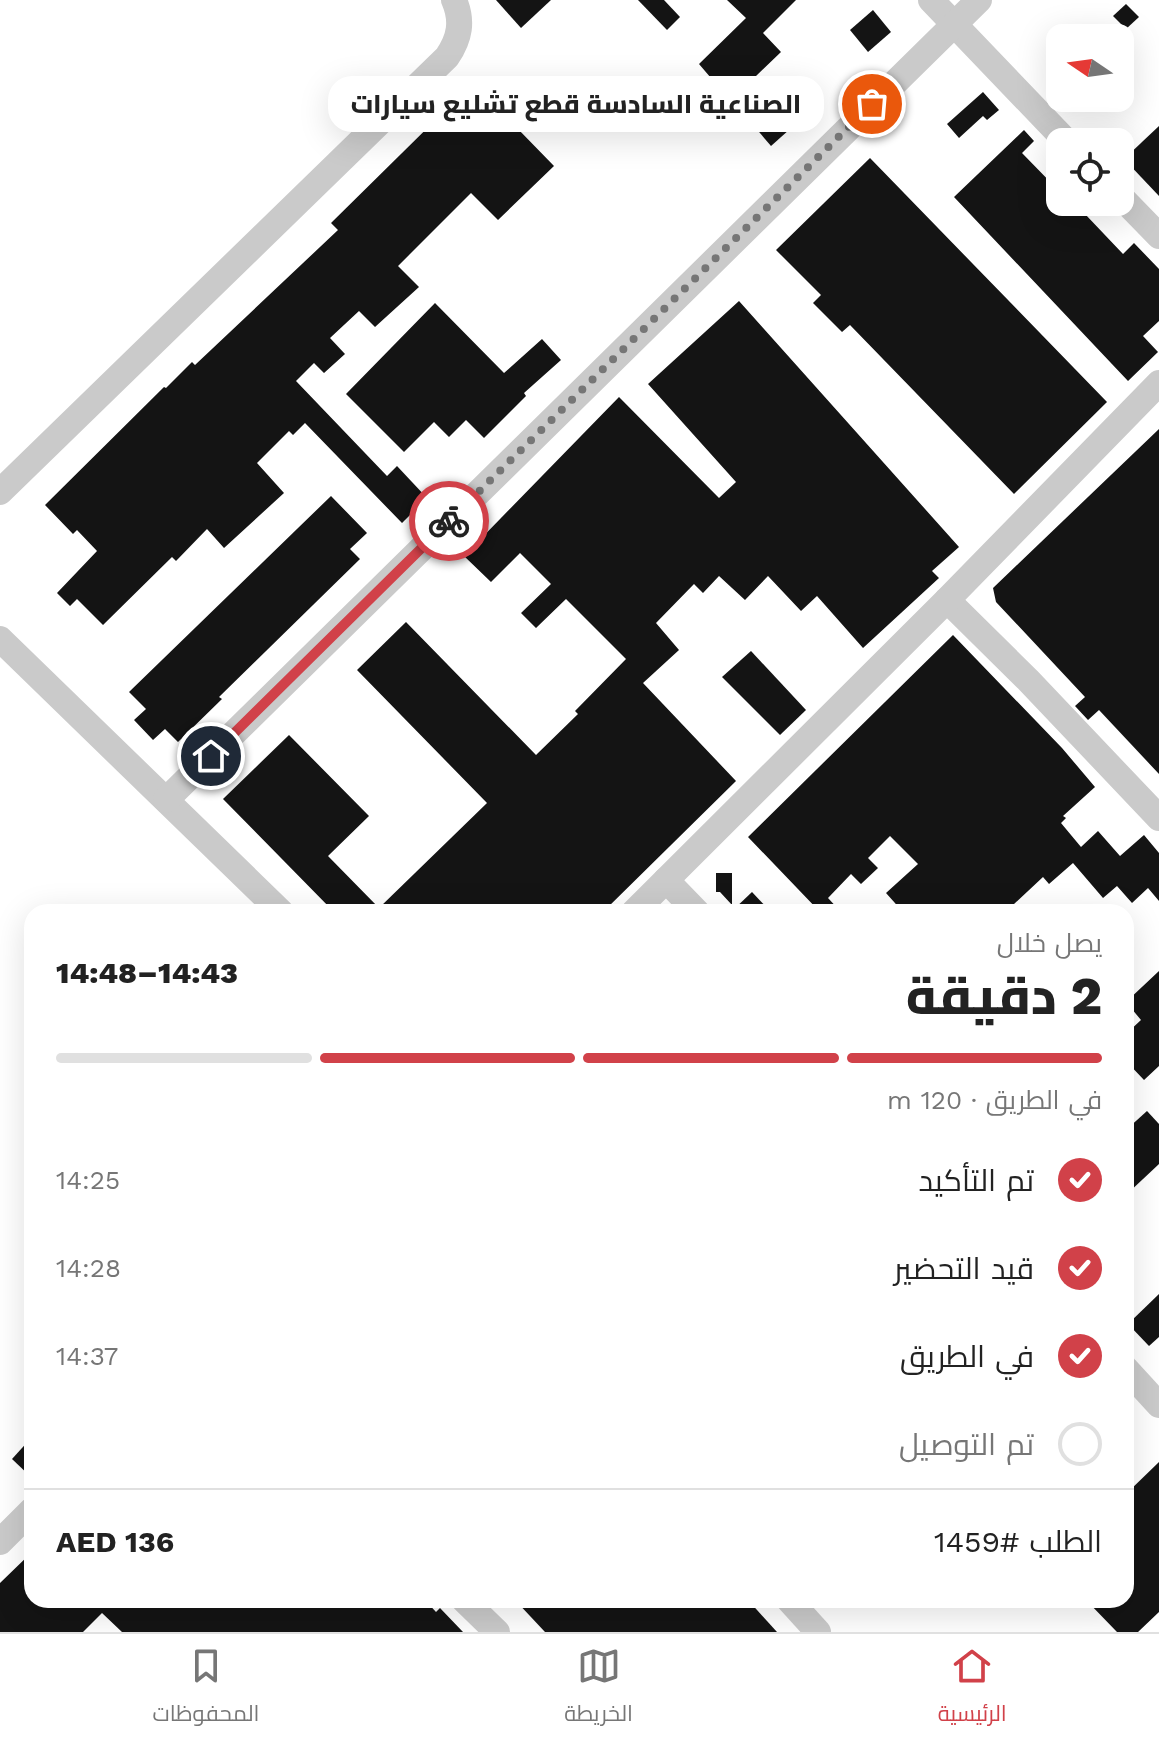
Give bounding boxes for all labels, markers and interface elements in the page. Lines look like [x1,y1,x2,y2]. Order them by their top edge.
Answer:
north arrow [1046,24,1134,112]
map controls [1046,24,1134,216]
pin [838,70,906,138]
callout: الصناعية السادسة قطع تشليع سيارات [328,76,824,132]
icon: bag [850,82,894,126]
text: الصناعية السادسة قطع تشليع سيارات [351,89,801,119]
button: locate [1046,128,1134,216]
courier [409,481,489,561]
icon: bike [427,499,471,543]
pin [177,722,245,790]
icon: home [189,734,233,778]
text: يصل خلال [997,928,1102,958]
text: 14:43–14:48 [56,955,238,990]
text: 2 دقيقة [906,966,1102,1027]
text: في الطريق · 120 m [887,1085,1102,1115]
icon: check [1058,1158,1102,1202]
text: تم التأكيد [918,1163,1034,1198]
text: 14:25 [56,1165,120,1195]
icon: check [1058,1246,1102,1290]
text: قيد التحضير [894,1251,1034,1286]
text: 14:28 [56,1253,121,1283]
icon: check [1058,1334,1102,1378]
text: في الطريق [900,1339,1034,1374]
text: 14:37 [56,1341,118,1371]
text: تم التوصيل [899,1427,1034,1462]
text: AED 136 [56,1524,174,1559]
text: الطلب #1459 [934,1524,1102,1559]
tab: المحفوظات [152,1644,259,1734]
tab: الخريطة [564,1644,633,1734]
tab: الرئيسية [938,1644,1007,1734]

